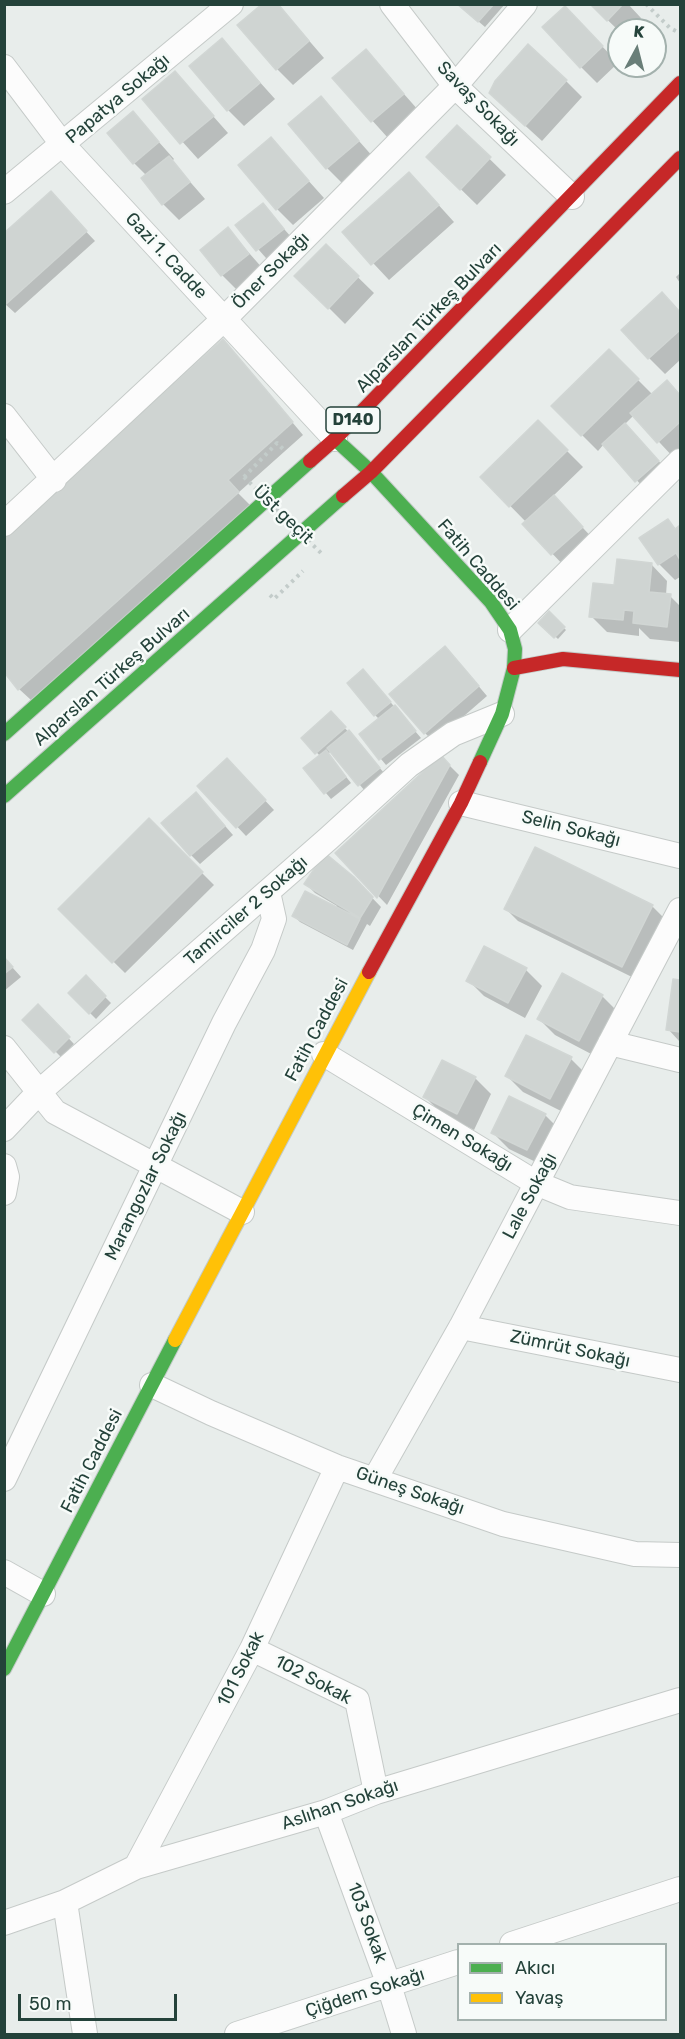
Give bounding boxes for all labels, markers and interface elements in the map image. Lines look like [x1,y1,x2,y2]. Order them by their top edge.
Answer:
north arrow [607,18,667,78]
text: K [633,22,645,42]
street label: Papatya Sokağı [62,49,174,149]
street label: Savaş Sokağı [432,57,524,151]
street label: Gazi 1. Cadde [121,208,211,304]
street label: Öner Sokağı [228,228,314,314]
street label: Alparslan Türkeş Bulvarı [352,239,506,397]
road number: D140 [326,407,380,433]
street label: Üst geçit [248,481,318,549]
street label: Fatih Caddesi [433,515,523,615]
street label: Alparslan Türkeş Bulvarı [29,603,195,751]
street label: Selin Sokağı [519,806,623,852]
street label: Tamirciler 2 Sokağı [180,852,312,970]
street label: Fatih Caddesi [281,975,353,1085]
street label: Çimen Sokağı [408,1100,516,1176]
street label: Marangozlar Sokağı [101,1108,191,1264]
street label: Lale Sokağı [498,1149,562,1243]
street label: Zümrüt Sokağı [508,1326,632,1372]
street label: Fatih Caddesi [57,1406,127,1516]
street label: Güneş Sokağı [353,1462,467,1520]
street label: 101 Sokak [213,1628,269,1710]
street label: 102 Sokak [271,1651,355,1709]
street label: Aslıhan Sokağı [279,1775,401,1835]
street label: 103 Sokak [342,1880,392,1966]
legend [457,1943,667,2021]
text: Akıcı [515,1957,555,1979]
street label: Çiğdem Sokağı [303,1964,427,2022]
scale bar [21,1982,180,2020]
text: Yavaş [515,1987,563,2009]
text: 50 m [29,1993,72,2015]

